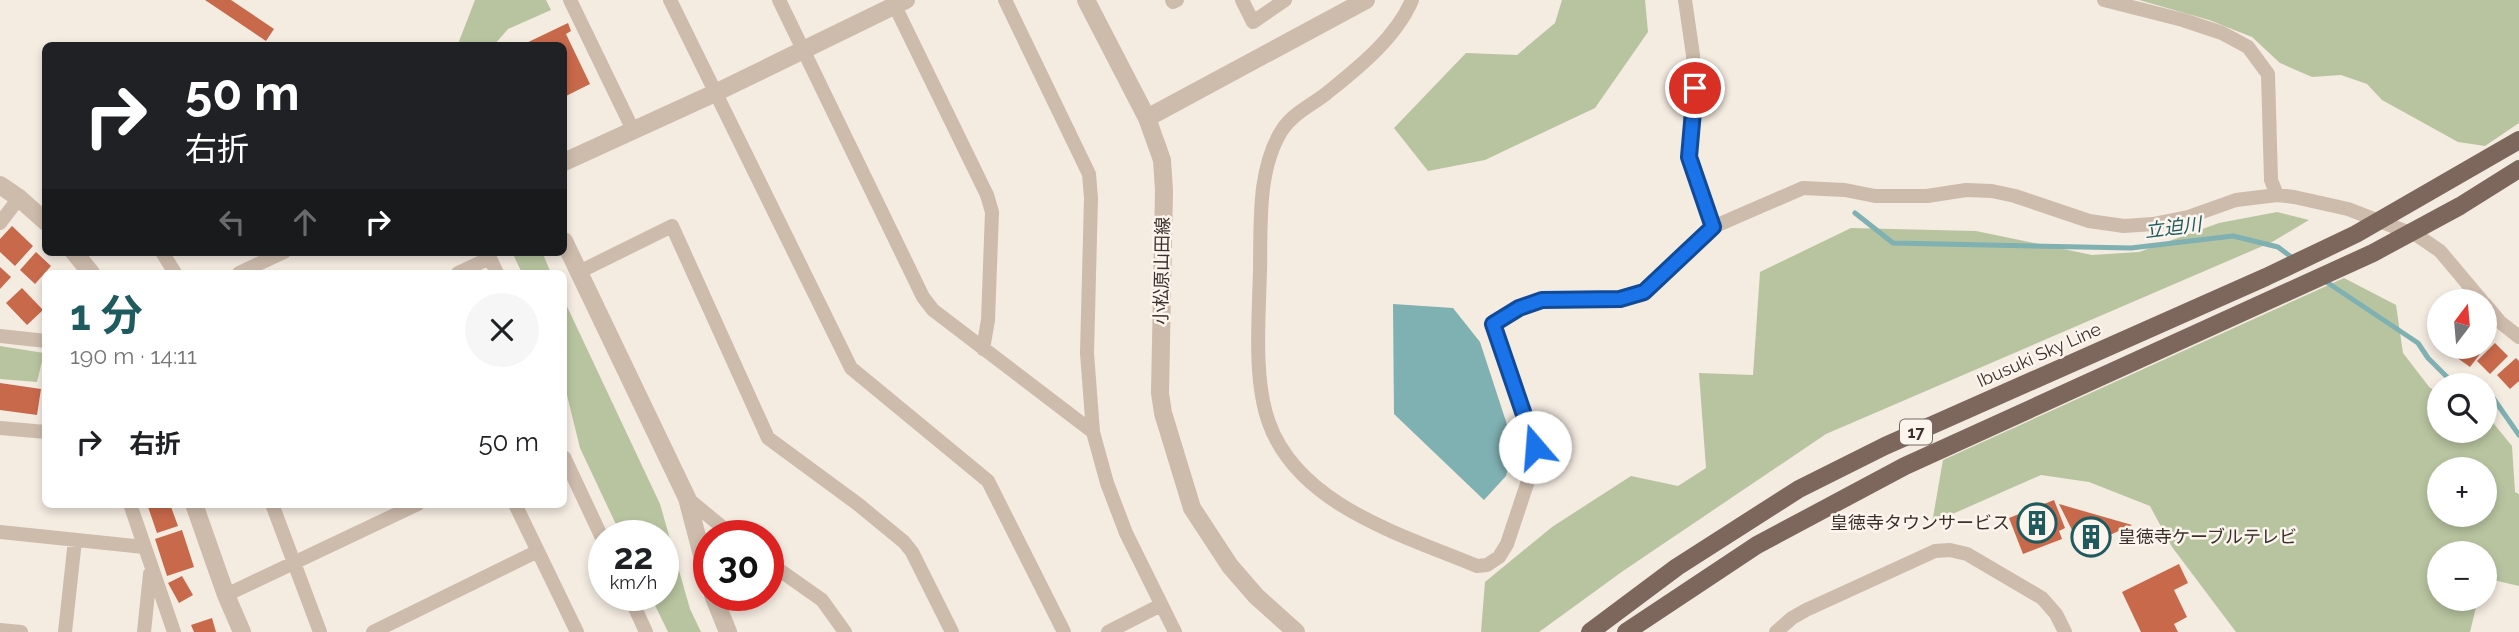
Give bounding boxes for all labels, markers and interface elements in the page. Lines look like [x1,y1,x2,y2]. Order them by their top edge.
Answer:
pin [1665,58,1725,118]
text: 50 m [185,64,300,121]
icon: arrive [1676,69,1714,107]
icon: right [70,70,161,161]
text: 右折 [185,130,249,167]
icon: left [213,203,251,241]
icon: ahead [286,203,324,241]
icon: right [359,203,397,241]
water label: 立迫川 [2143,212,2205,241]
street label: 小松原山田線 [1150,217,1173,325]
north arrow [2427,289,2497,359]
map controls [2427,289,2497,611]
text: 1 分 [70,291,143,340]
button: close [465,293,539,367]
street label: Ibusuki Sky Line [1974,318,2104,391]
text: 190 m · 14:11 [70,342,197,369]
button: search [2427,373,2497,443]
position arrow [1498,410,1572,484]
road number: 17 [1900,420,1932,444]
icon: right [70,423,108,461]
text: 50 m [478,427,539,457]
text: 右折 [129,429,181,459]
button: + [2427,457,2497,527]
building icon: 皇徳寺タウンサービス [2016,502,2058,544]
place label: 皇徳寺タウンサービス [1830,512,2010,533]
building icon: 皇徳寺ケーブルテレビ [2070,516,2112,558]
speed limit sign: 30 [693,520,784,611]
place label: 皇徳寺ケーブルテレビ [2118,526,2297,547]
text: 22 [614,536,653,577]
button: − [2427,541,2497,611]
text: km/h [610,572,657,593]

